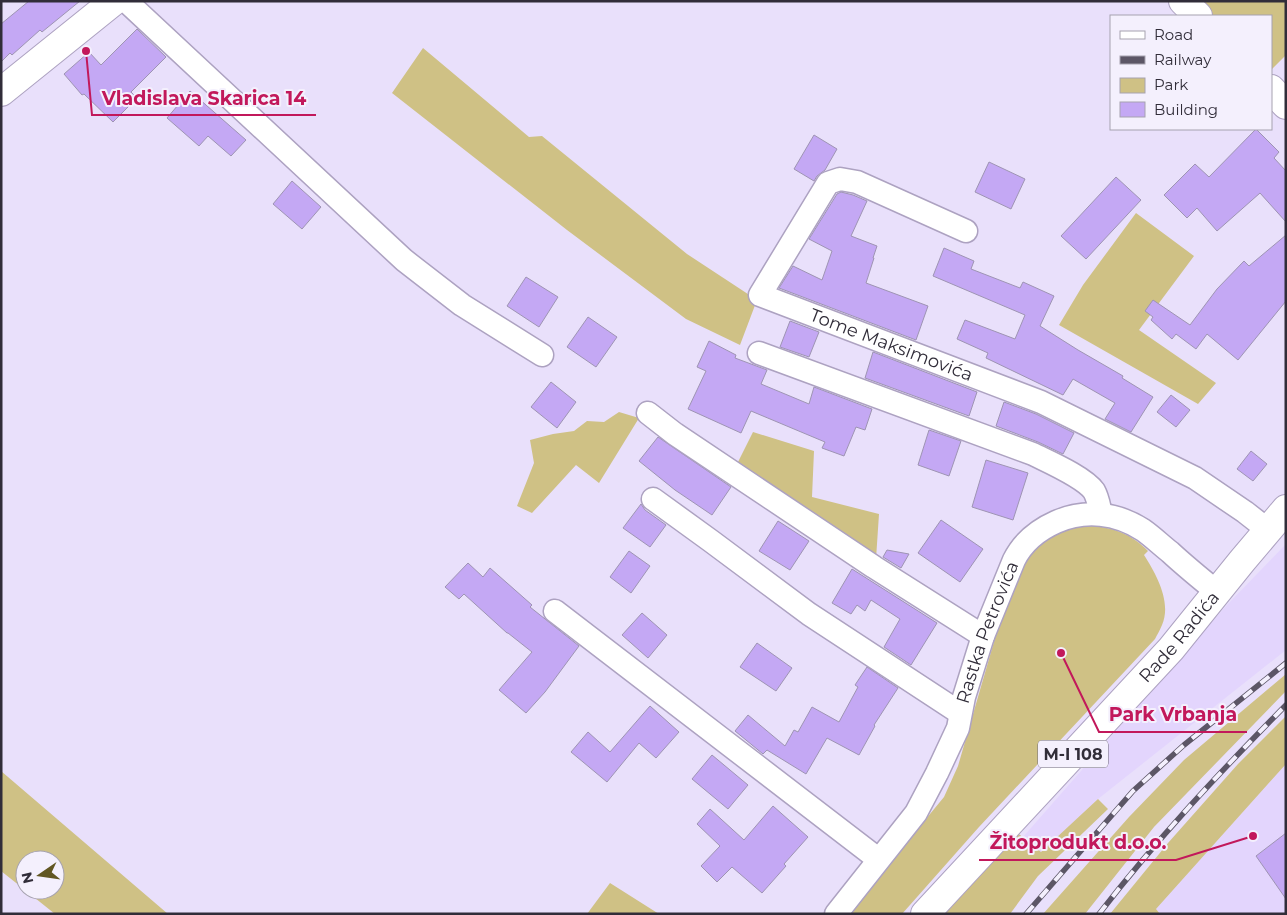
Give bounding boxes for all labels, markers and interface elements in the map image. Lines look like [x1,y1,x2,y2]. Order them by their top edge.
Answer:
legend [1110,15,1272,130]
text: Road [1154,25,1193,44]
text: Railway [1154,50,1212,69]
text: Park [1154,75,1188,94]
callout: Vladislava Skarica 14 [92,81,316,115]
text: Vladislava Skarica 14 [101,87,306,110]
text: Building [1154,100,1218,119]
street label: Tome Maksimovića [807,304,976,386]
street label: Rastka Petrovića [952,558,1023,706]
street label: Rade Radića [1134,587,1224,687]
callout: Park Vrbanja [1099,698,1247,732]
text: Park Vrbanja [1109,703,1237,726]
road number: M-I 108 [1038,741,1108,768]
callout: Žitoprodukt d.o.o. [979,826,1176,860]
text: Žitoprodukt d.o.o. [989,831,1167,854]
north arrow [15,850,65,900]
text: N [17,870,37,885]

